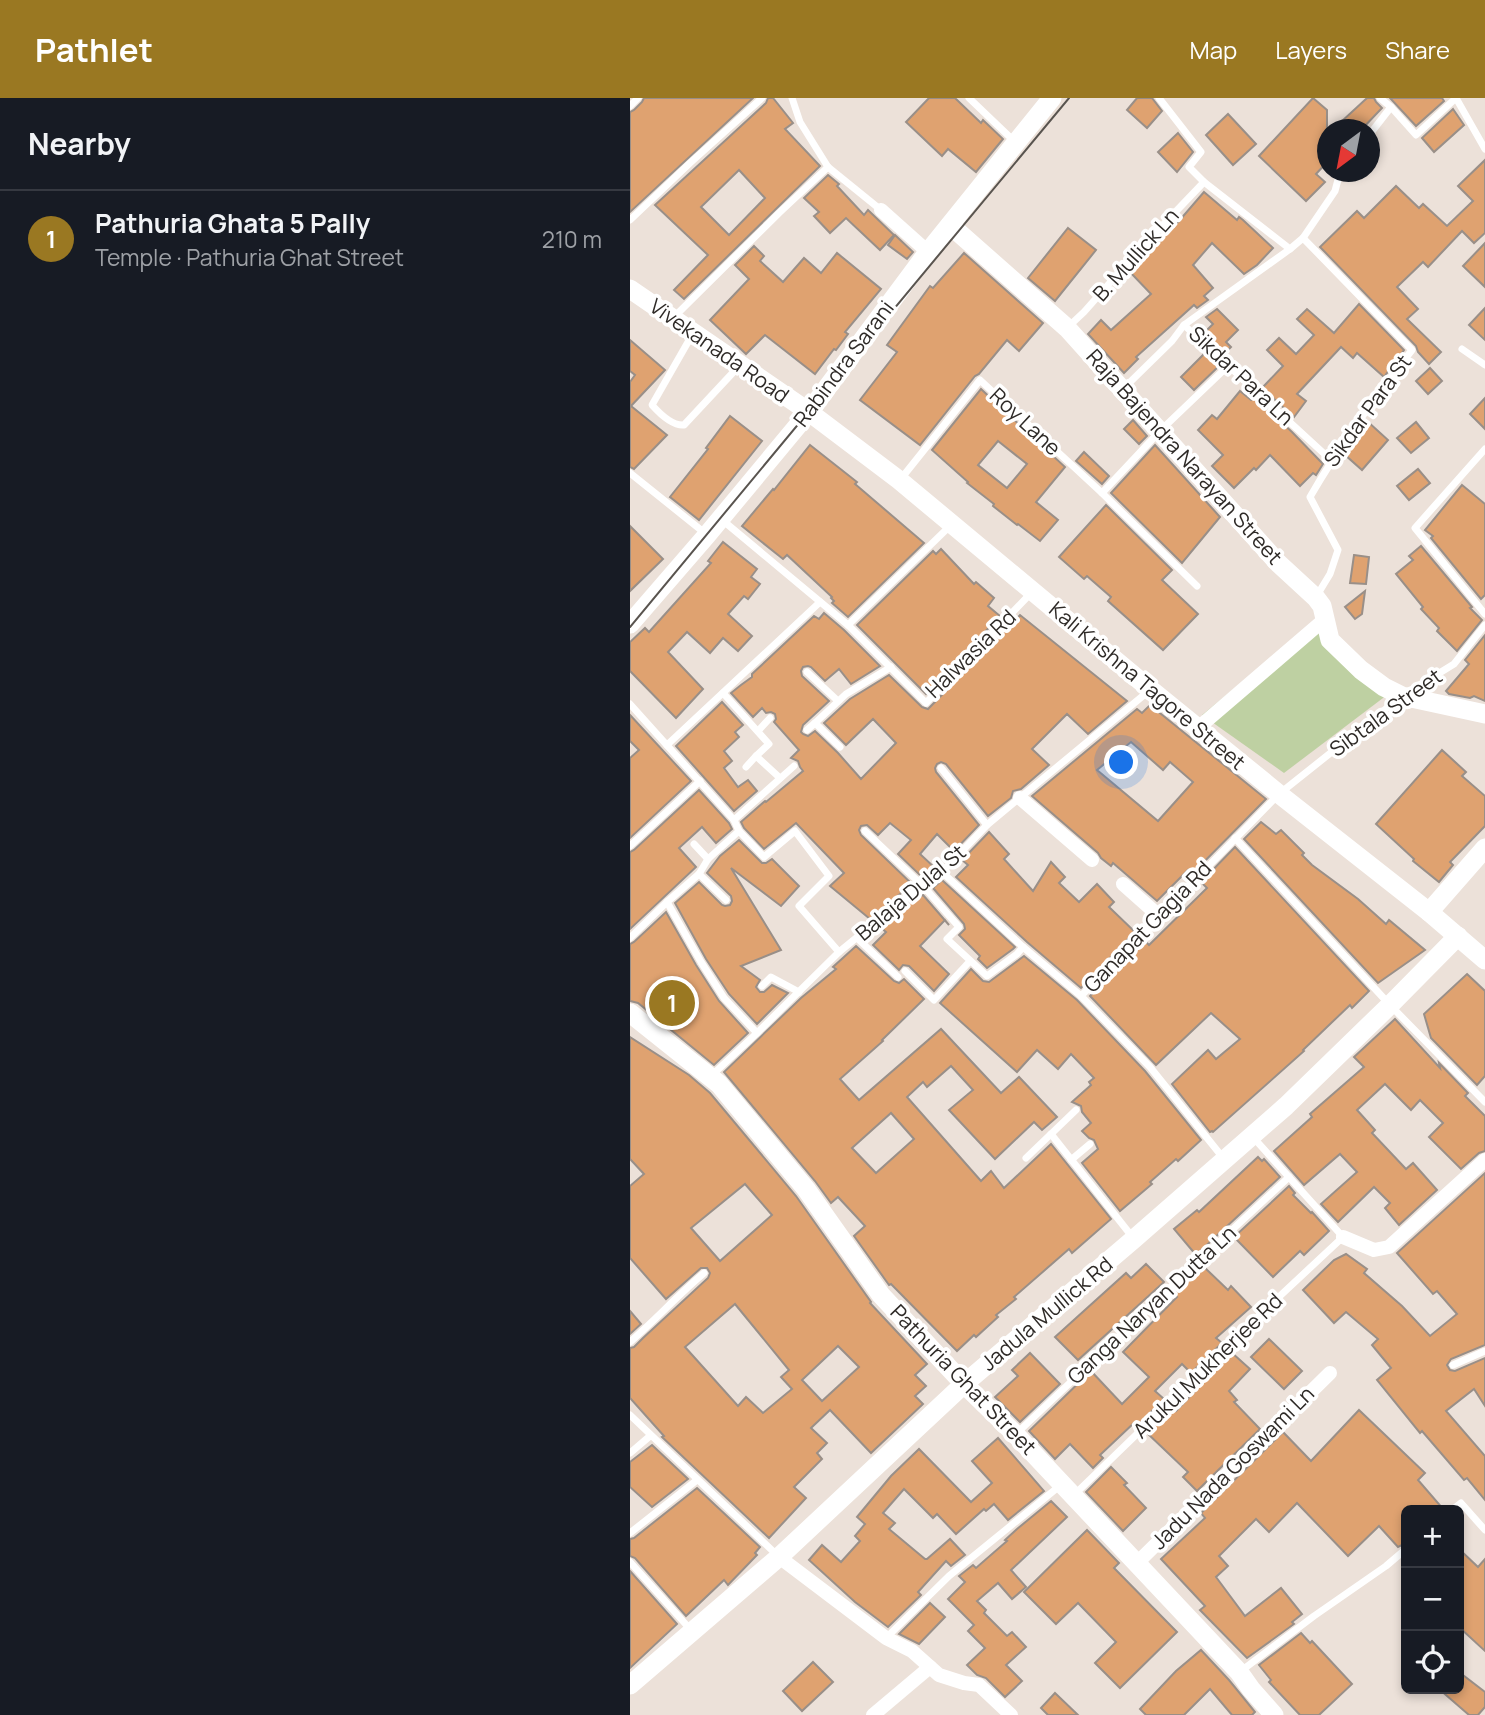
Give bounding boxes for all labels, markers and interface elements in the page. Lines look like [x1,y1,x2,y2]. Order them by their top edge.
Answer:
text: Pathlet [35,27,153,72]
text: Map [1190,33,1237,66]
text: Layers [1275,33,1347,66]
text: Share [1385,33,1450,66]
north arrow [1317,119,1380,182]
text: Nearby [28,123,131,164]
street label: B. Mullick Ln [1086,202,1184,307]
text: Pathuria Ghata 5 Pally [95,205,370,241]
text: 1 [46,223,56,255]
text: 210 m [542,223,602,255]
text: Temple · Pathuria Ghat Street [95,241,404,273]
street label: Vivekanada Road [644,292,795,409]
street label: Rabindra Sarani [787,295,900,432]
street label: Sikdar Para Ln [1183,319,1300,431]
street label: Raja Bajendra Narayan Street [1080,343,1289,570]
street label: Sikdar Para St [1317,349,1417,472]
street label: Roy Lane [984,381,1067,461]
street label: Kali Krishna Tagore Street [1044,595,1252,776]
street label: Halwasia Rd [919,603,1022,703]
street label: Sibtala Street [1323,662,1447,763]
your location [1104,745,1138,779]
street label: Balaja Dulal St [849,838,971,947]
street label: Ganapat Gagia Rd [1077,854,1217,998]
pin: 1 [649,977,695,1029]
street label: Ganga Naryan Dutta Ln [1061,1219,1242,1390]
street label: Jadula Mullick Rd [975,1250,1118,1377]
street label: Arukul Mukherjee Rd [1126,1286,1288,1444]
street label: Pathuria Ghat Street [885,1298,1043,1461]
street label: Jadu Nada Goswami Ln [1145,1380,1320,1555]
map controls [1401,1505,1464,1694]
button: + [1401,1505,1464,1568]
button: − [1401,1568,1464,1631]
button: locate [1401,1631,1464,1694]

